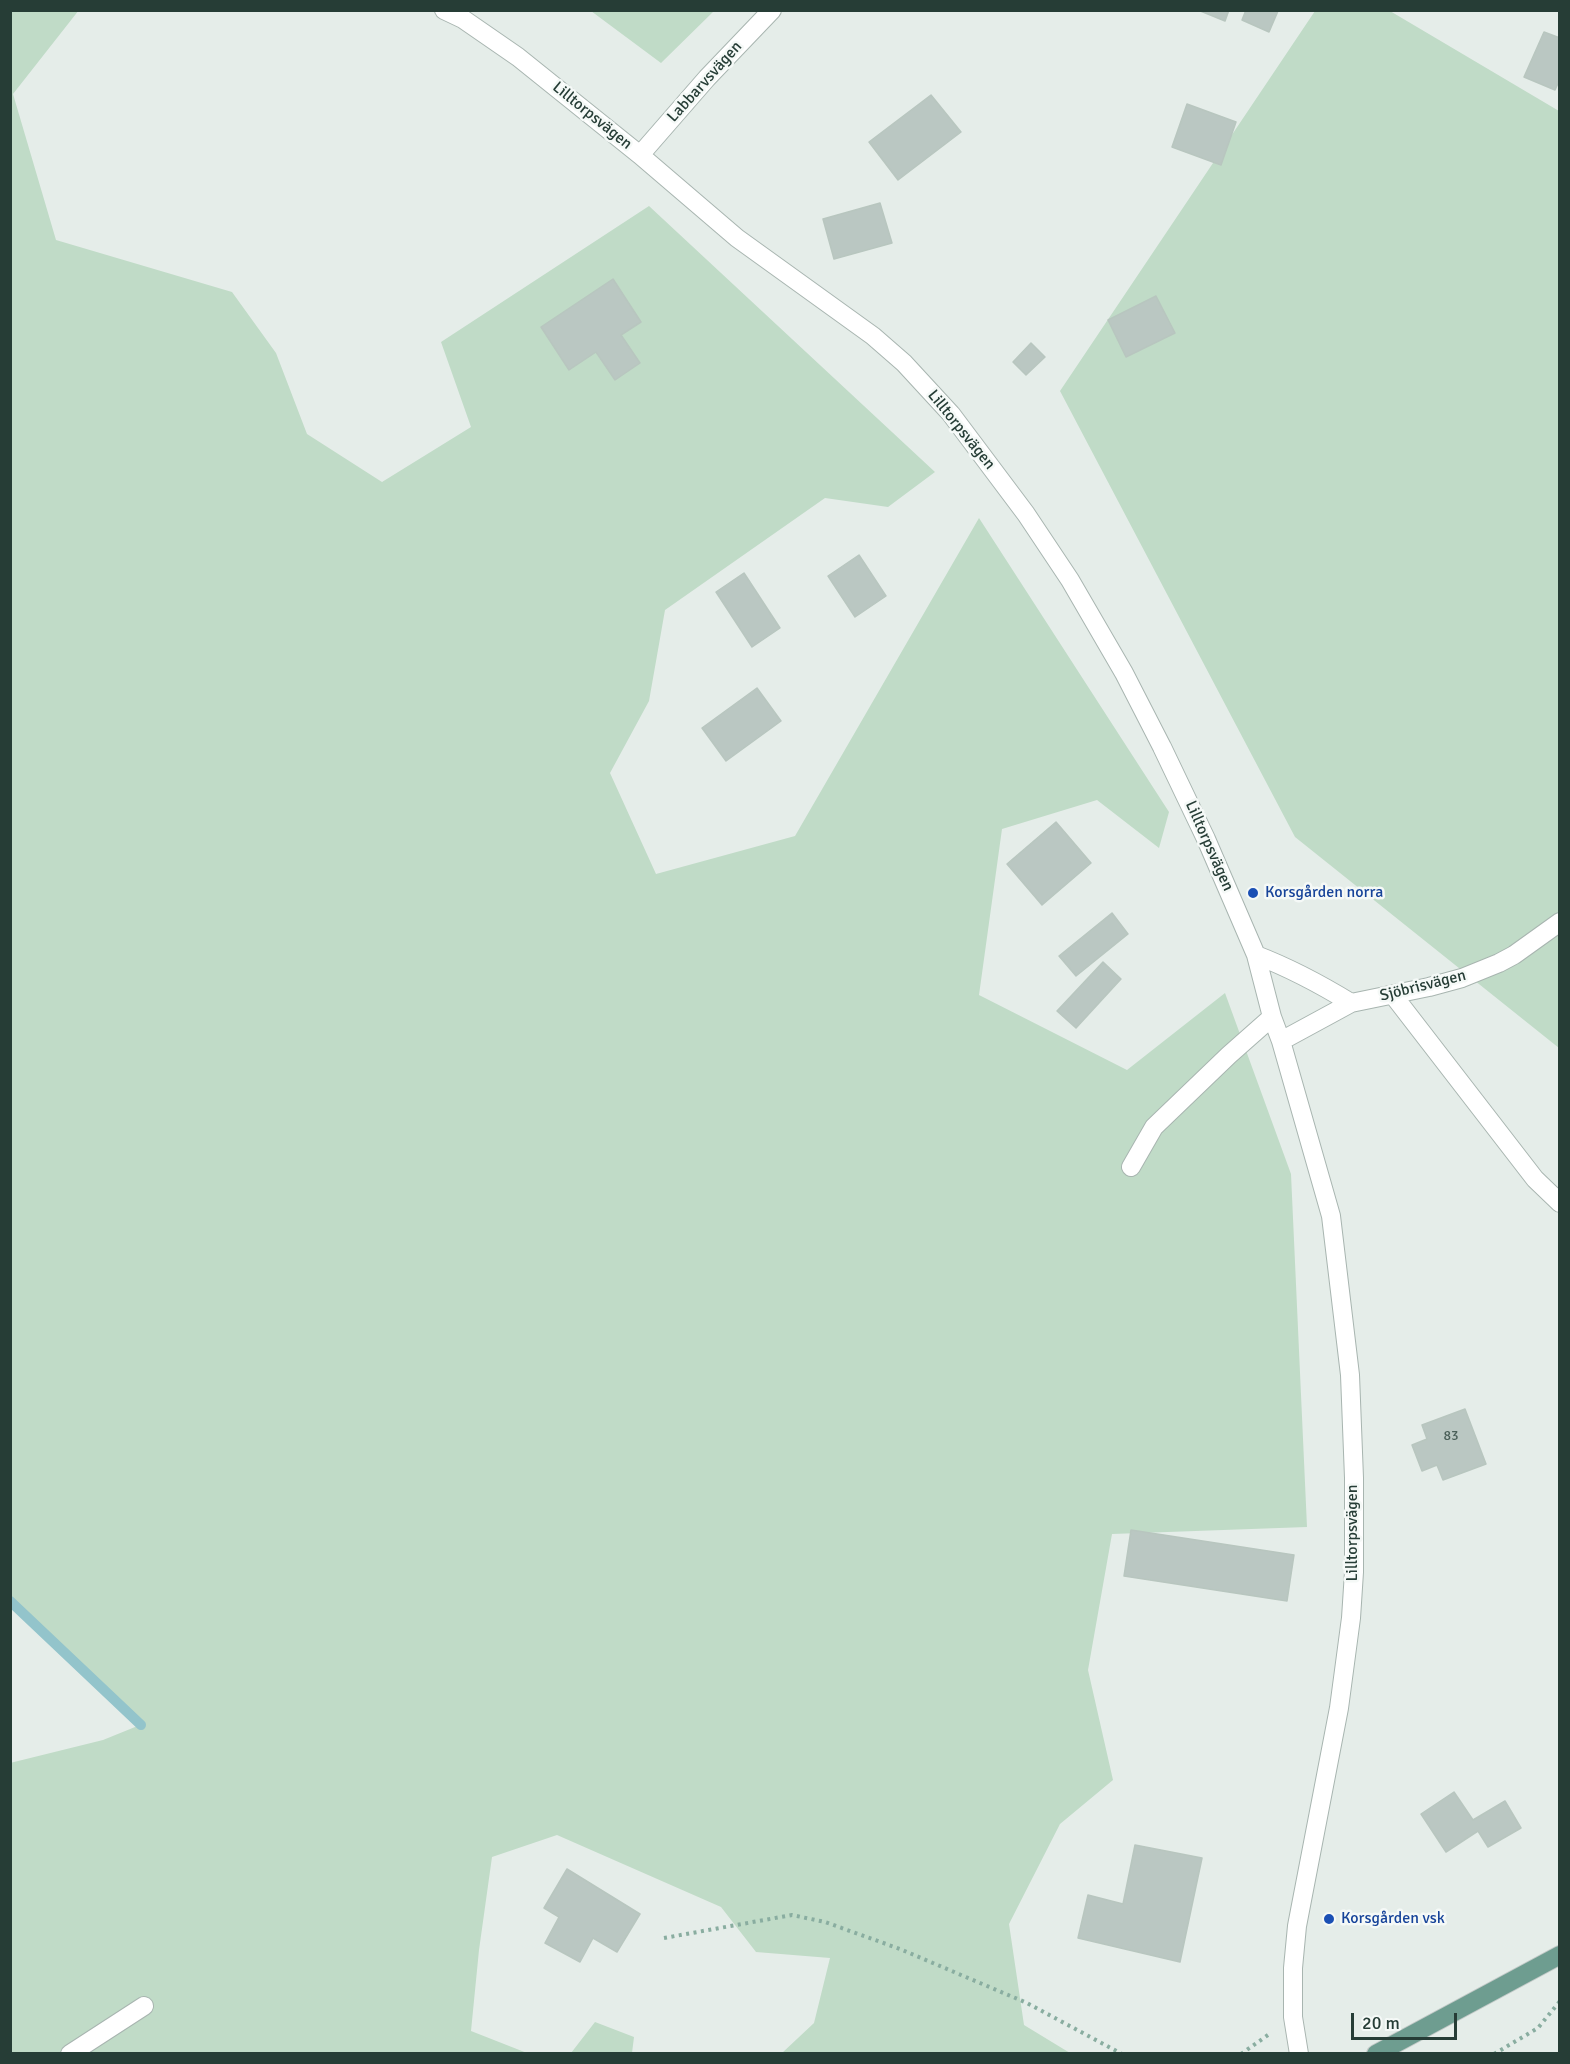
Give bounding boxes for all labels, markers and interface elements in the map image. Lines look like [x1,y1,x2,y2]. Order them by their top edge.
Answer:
street label: Labbarvsvägen [664,38,746,126]
street label: Lilltorpsvägen [548,78,636,154]
street label: Lilltorpsvägen [923,386,999,474]
street label: Lilltorpsvägen [1181,798,1237,894]
place label: Korsgården norra [1265,883,1383,903]
marker: Korsgården norra [1246,886,1260,900]
street label: Sjöbrisvägen [1378,966,1468,1006]
house number: 83 [1443,1428,1459,1444]
street label: Lilltorpsvägen [1343,1485,1363,1581]
place label: Korsgården vsk [1341,1909,1445,1929]
marker: Korsgården vsk [1322,1912,1336,1926]
scale bar [1354,2001,1460,2039]
text: 20 m [1362,2012,1400,2034]

